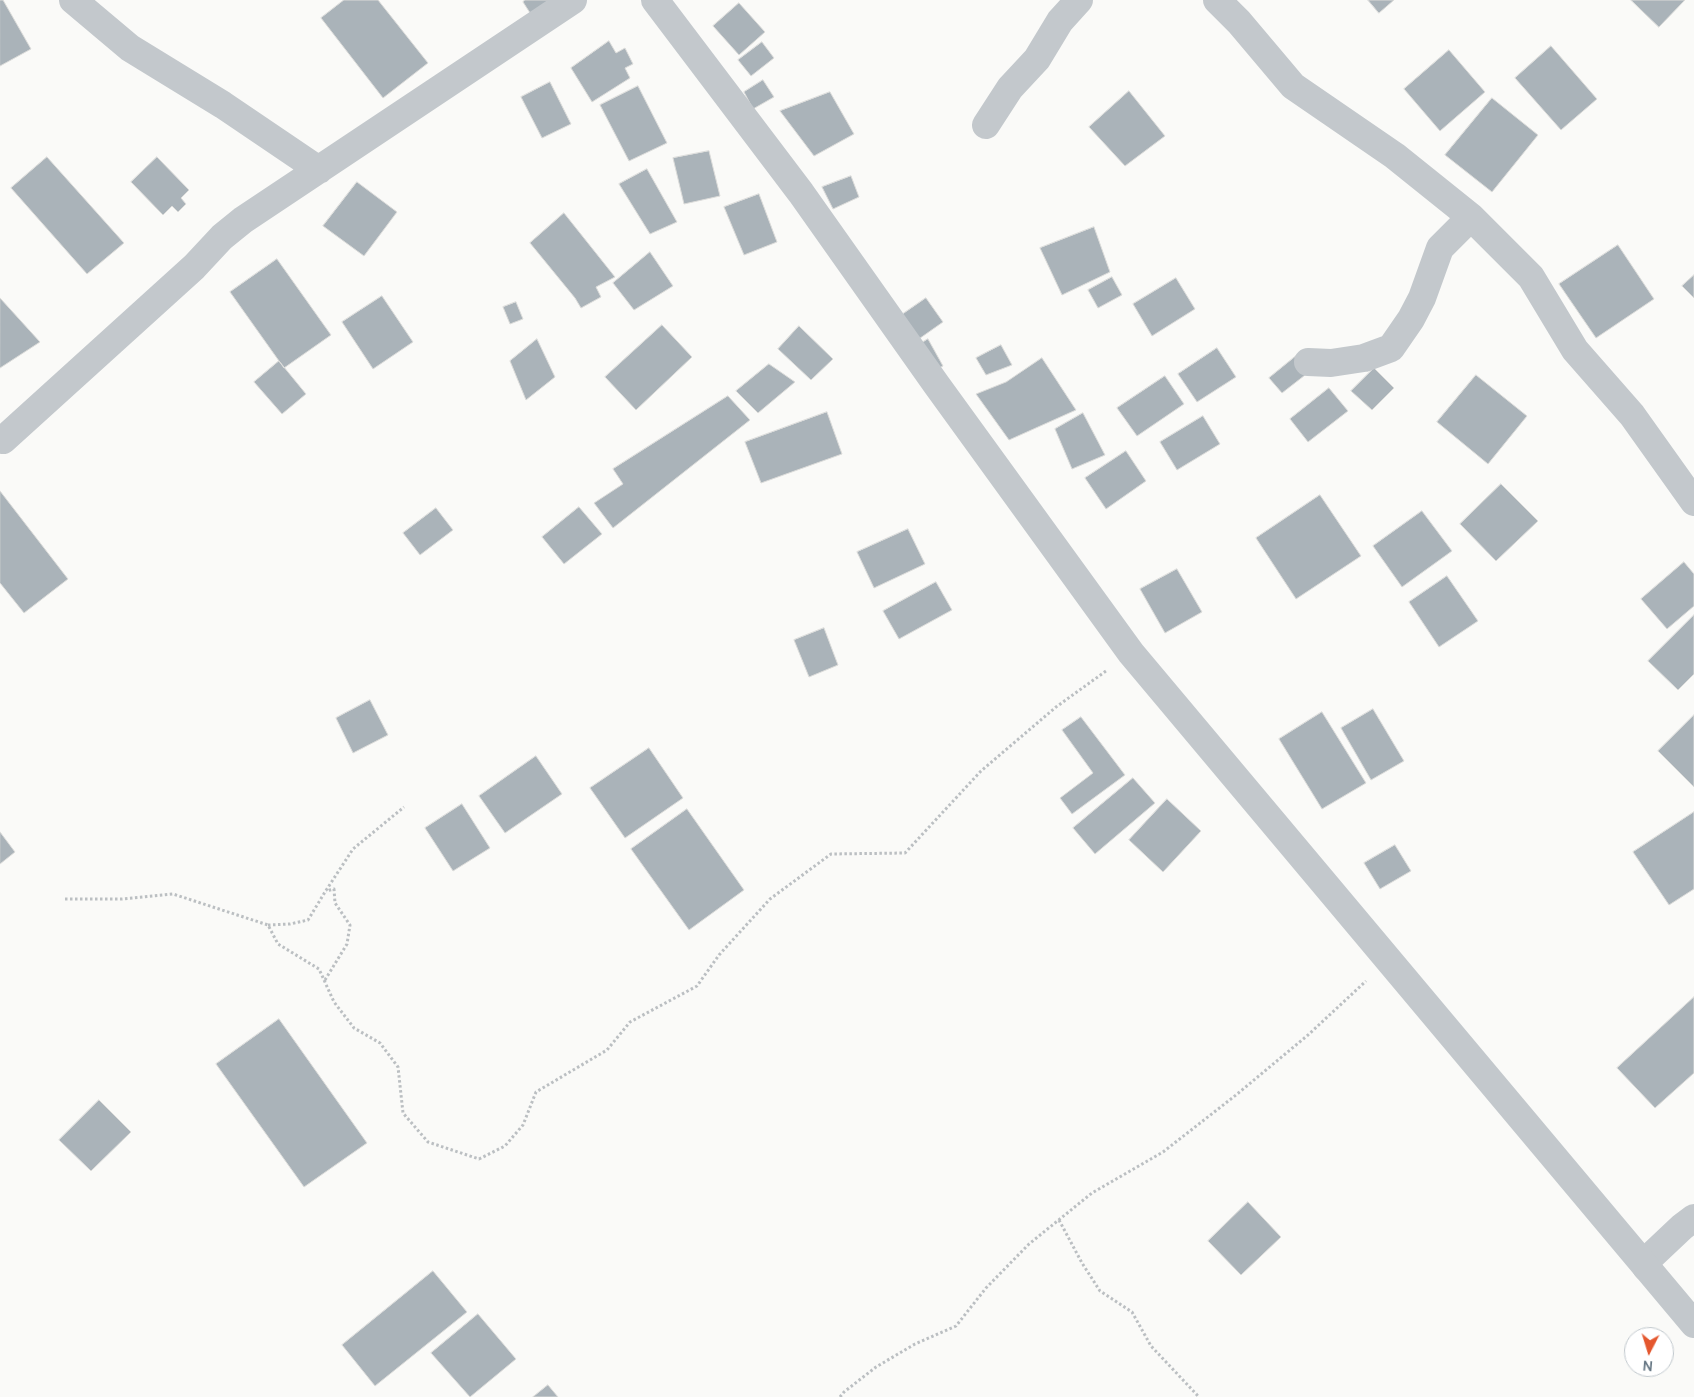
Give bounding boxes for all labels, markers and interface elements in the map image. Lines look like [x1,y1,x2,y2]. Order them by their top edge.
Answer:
north arrow [1624,1327,1674,1377]
text: N [1642,1357,1654,1376]

